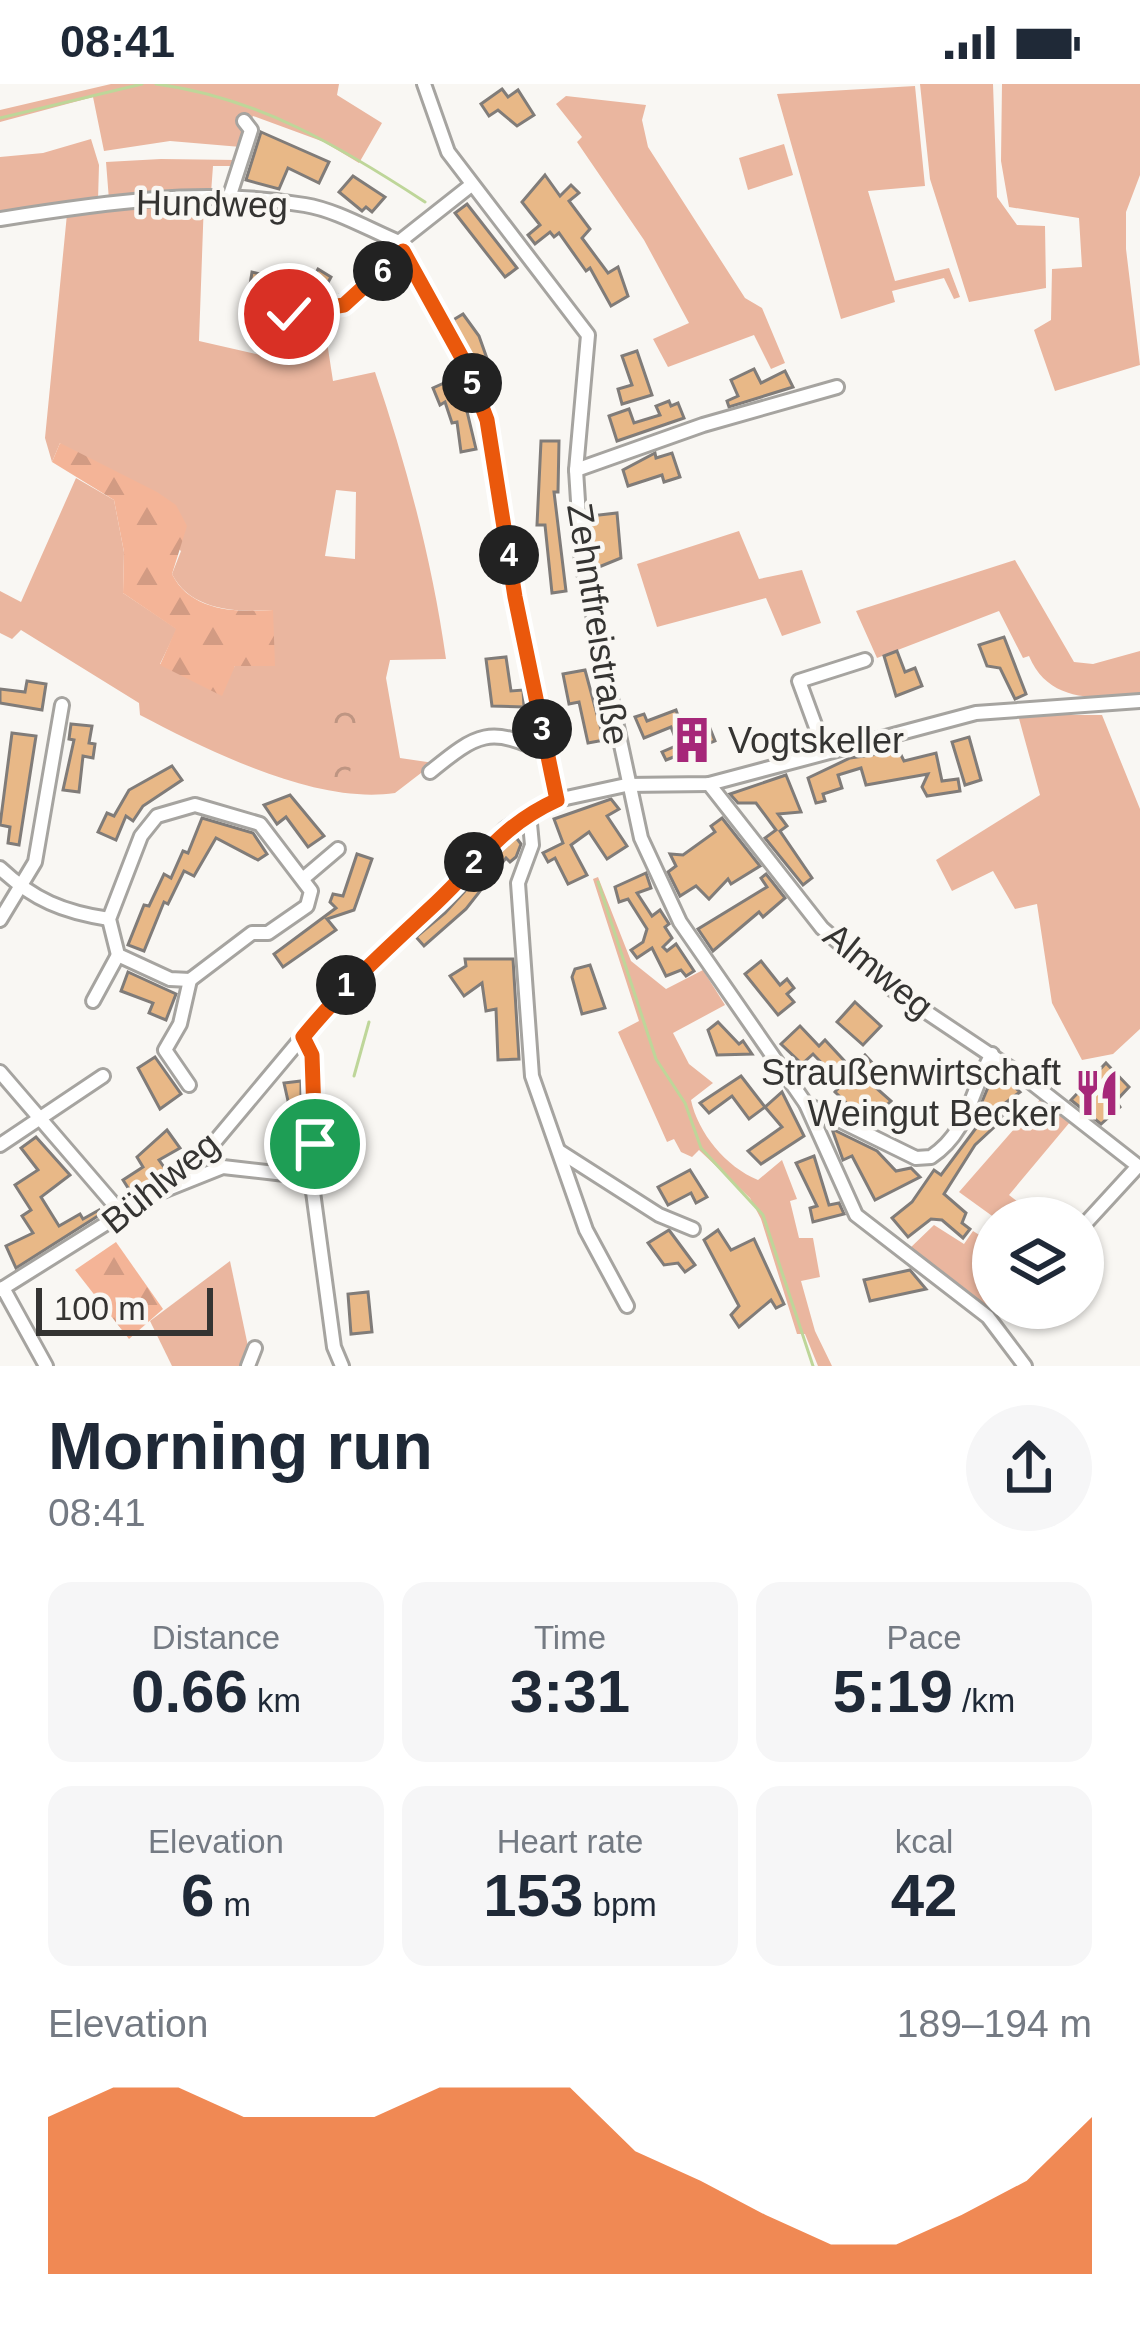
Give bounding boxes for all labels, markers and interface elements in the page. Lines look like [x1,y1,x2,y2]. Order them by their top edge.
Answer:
text: 08:41 [60,16,175,67]
street label: Hundweg [136,182,288,225]
pin: 6 [353,241,413,301]
text: 6 [374,252,392,289]
pin [238,263,340,365]
icon: check [256,281,322,347]
pin: 5 [442,353,502,413]
text: 5 [463,364,481,401]
street label: Zehntfreistraße [559,500,638,748]
pin: 4 [479,525,539,585]
text: 4 [500,536,518,573]
pin: 3 [512,699,572,759]
text: 3 [533,710,551,747]
building icon: Vogtskeller [667,715,717,765]
place label: Vogtskeller [728,720,904,761]
pin: 2 [444,832,504,892]
text: 2 [465,843,483,880]
street label: Almweg [816,914,941,1027]
pin: 1 [316,955,376,1015]
text: 1 [337,966,355,1003]
place label: Straußenwirtschaft Weingut Becker [761,1052,1061,1134]
restaurant icon: Straußenwirtschaft Weingut Becker [1072,1068,1122,1118]
pin [264,1093,366,1195]
icon: arrive [282,1111,348,1177]
street label: Bühlweg [94,1123,227,1242]
map controls [972,1197,1104,1329]
button: layers [972,1197,1104,1329]
scale bar [36,1282,213,1335]
text: 100 m [54,1290,146,1327]
button: share [966,1405,1092,1531]
text: Morning run [48,1409,433,1483]
text: 08:41 [48,1491,146,1534]
text: Distance [152,1619,280,1656]
text: Time [534,1619,606,1656]
text: Pace [886,1619,962,1656]
text: 0.66 [131,1658,248,1725]
text: 3:31 [510,1658,630,1725]
text: 5:19 [833,1658,953,1725]
text: km [248,1682,301,1719]
text: /km [953,1682,1015,1719]
text: Elevation [148,1823,284,1860]
text: Heart rate [497,1823,643,1860]
text: kcal [895,1823,953,1860]
text: 6 [181,1862,214,1929]
text: 153 [483,1862,583,1929]
text: 42 [891,1862,957,1929]
text: m [214,1886,251,1923]
text: bpm [583,1886,657,1923]
text: Elevation [48,2002,208,2045]
text: 189–194 m [897,2002,1092,2045]

